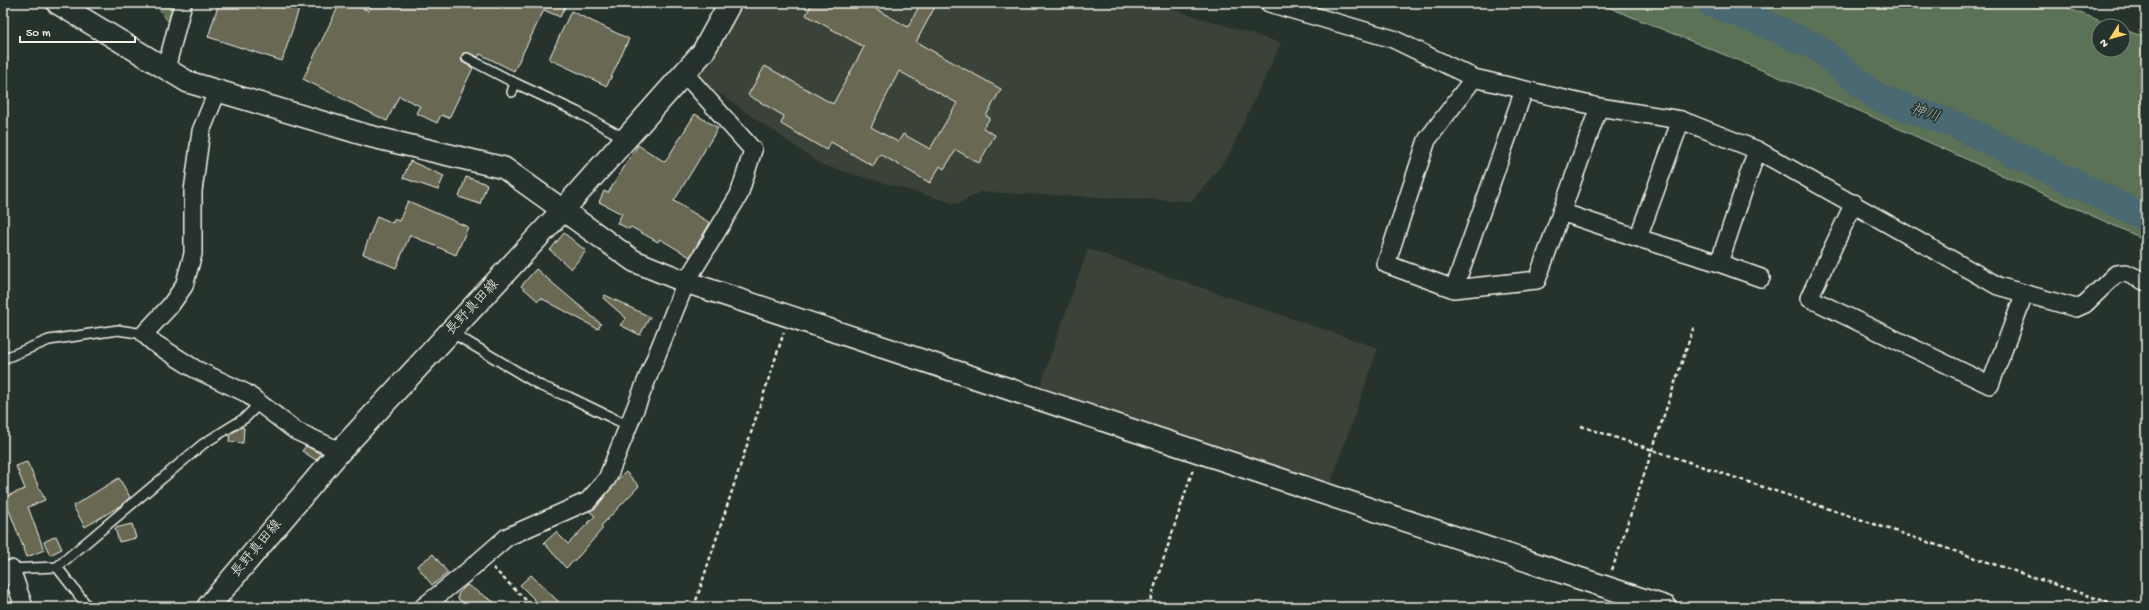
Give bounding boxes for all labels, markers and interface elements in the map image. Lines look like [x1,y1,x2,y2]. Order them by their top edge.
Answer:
scale bar [20,18,135,44]
north arrow [2091,18,2131,58]
text: 50 m [26,27,51,41]
text: N [2098,36,2112,49]
water label: 神川 [1908,100,1942,127]
street label: 長野真田線 [443,277,503,339]
street label: 長野真田線 [228,517,286,581]

